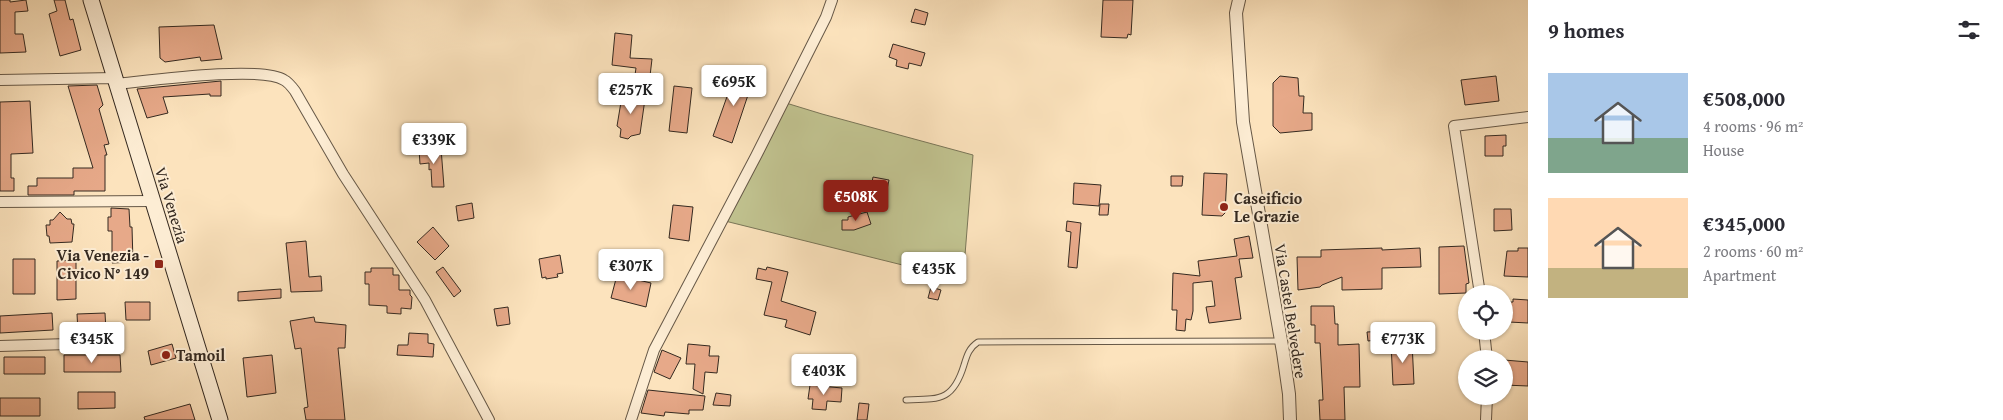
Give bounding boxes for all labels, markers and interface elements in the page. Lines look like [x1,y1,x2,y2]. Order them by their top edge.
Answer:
text: 9 homes [1548,15,1624,46]
icon: filters [1955,16,1983,44]
pin: €695K [699,64,769,107]
text: €695K [712,69,756,93]
pin: €257K [596,72,666,115]
text: €257K [609,77,653,101]
text: €508,000 [1703,83,1785,114]
icon: home [1588,93,1648,153]
text: 4 rooms · 96 m² [1703,114,1803,138]
pin: €339K [399,122,469,165]
text: €339K [412,127,456,151]
text: House [1703,138,1744,162]
street label: Via Venezia [149,164,195,247]
pin: €508K [821,180,891,222]
text: €508K [834,184,878,208]
place label: Caseificio Le Grazie [1234,186,1303,228]
marker: Caseificio Le Grazie [1218,201,1230,213]
text: €345,000 [1703,208,1785,239]
icon: home [1588,218,1648,278]
text: 2 rooms · 60 m² [1703,239,1803,263]
street label: Via Castel Belvedere [1269,242,1313,380]
place label: Via Venezia - Civico N° 149 [57,243,149,285]
pin: €307K [596,248,666,291]
pin: €435K [899,252,969,294]
text: €307K [609,253,653,277]
text: €435K [912,256,956,280]
marker: Via Venezia - Civico N° 149 [153,258,165,270]
text: Apartment [1703,263,1776,287]
map controls [1458,285,1513,405]
button: locate [1458,285,1513,340]
pin: €345K [57,322,127,364]
pin: €773K [1368,322,1438,364]
text: €345K [70,326,114,350]
text: €773K [1381,326,1425,350]
place label: Tamoil [176,343,225,367]
marker: Tamoil [160,349,172,361]
button: layers [1458,350,1513,405]
pin: €403K [789,354,859,396]
text: €403K [802,358,846,382]

